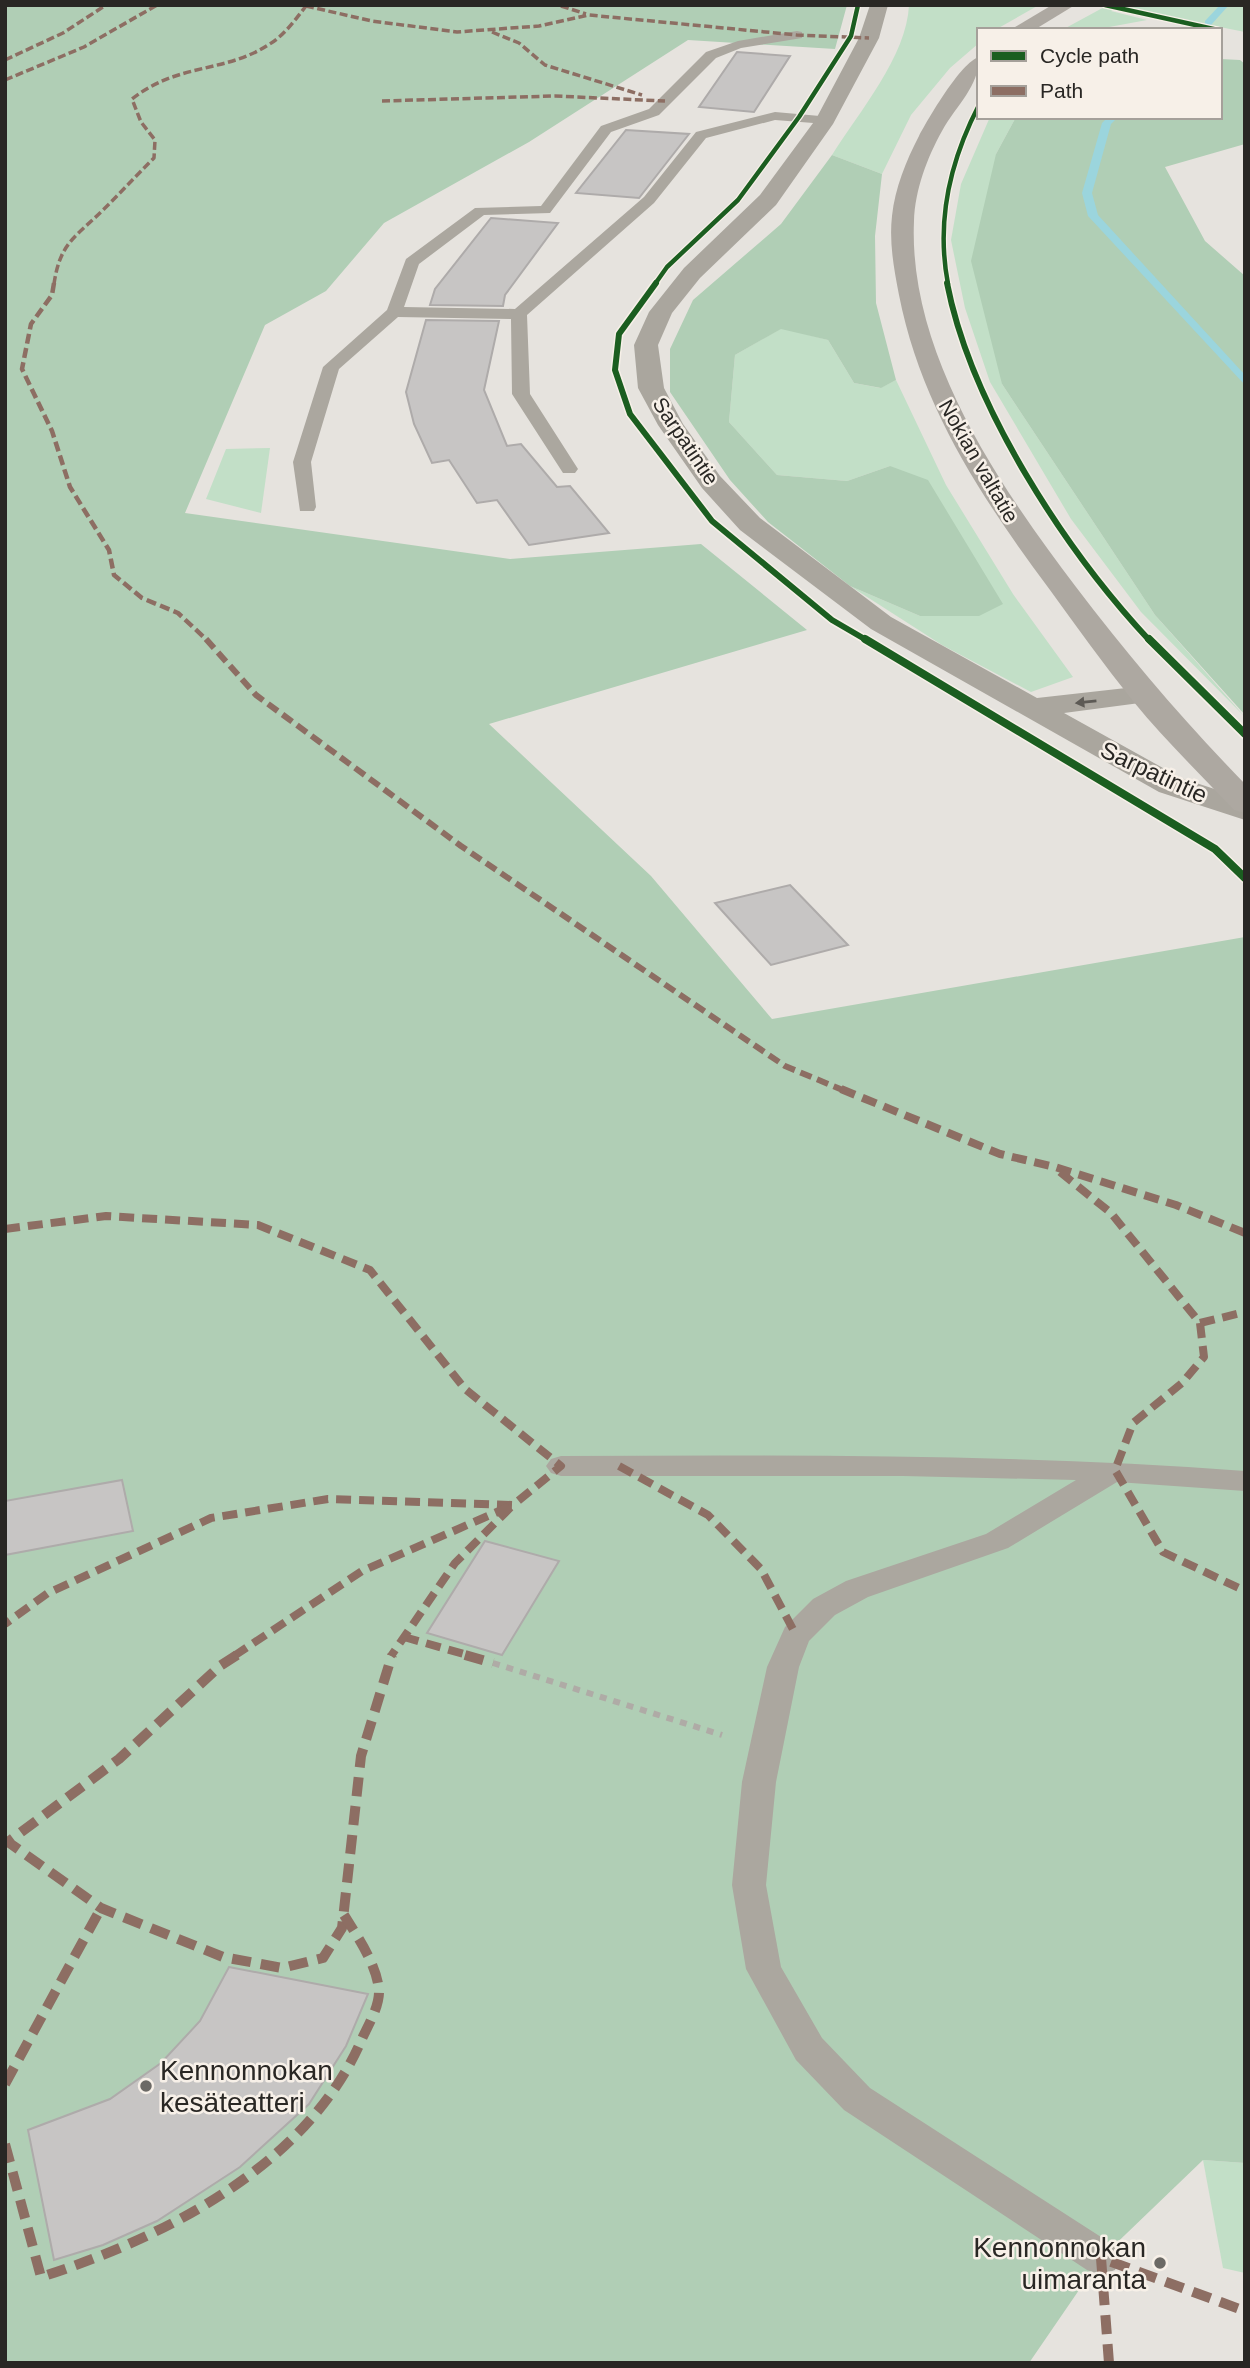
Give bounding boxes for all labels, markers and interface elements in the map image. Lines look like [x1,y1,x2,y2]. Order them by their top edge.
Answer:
legend [977,28,1222,119]
text: Cycle path [1040,44,1139,67]
text: Path [1040,79,1083,102]
street label: Sarpatintie [648,393,724,489]
street label: Nokian valtatie [935,396,1023,526]
one-way arrow [1075,696,1097,707]
street label: Sarpatintie [1096,736,1212,808]
place label: Kennonnokan kesäteatteri [160,2055,333,2118]
marker: Kennonnokan kesäteatteri [138,2078,154,2094]
place label: Kennonnokan uimaranta [973,2232,1146,2295]
marker: Kennonnokan uimaranta [1152,2255,1168,2271]

